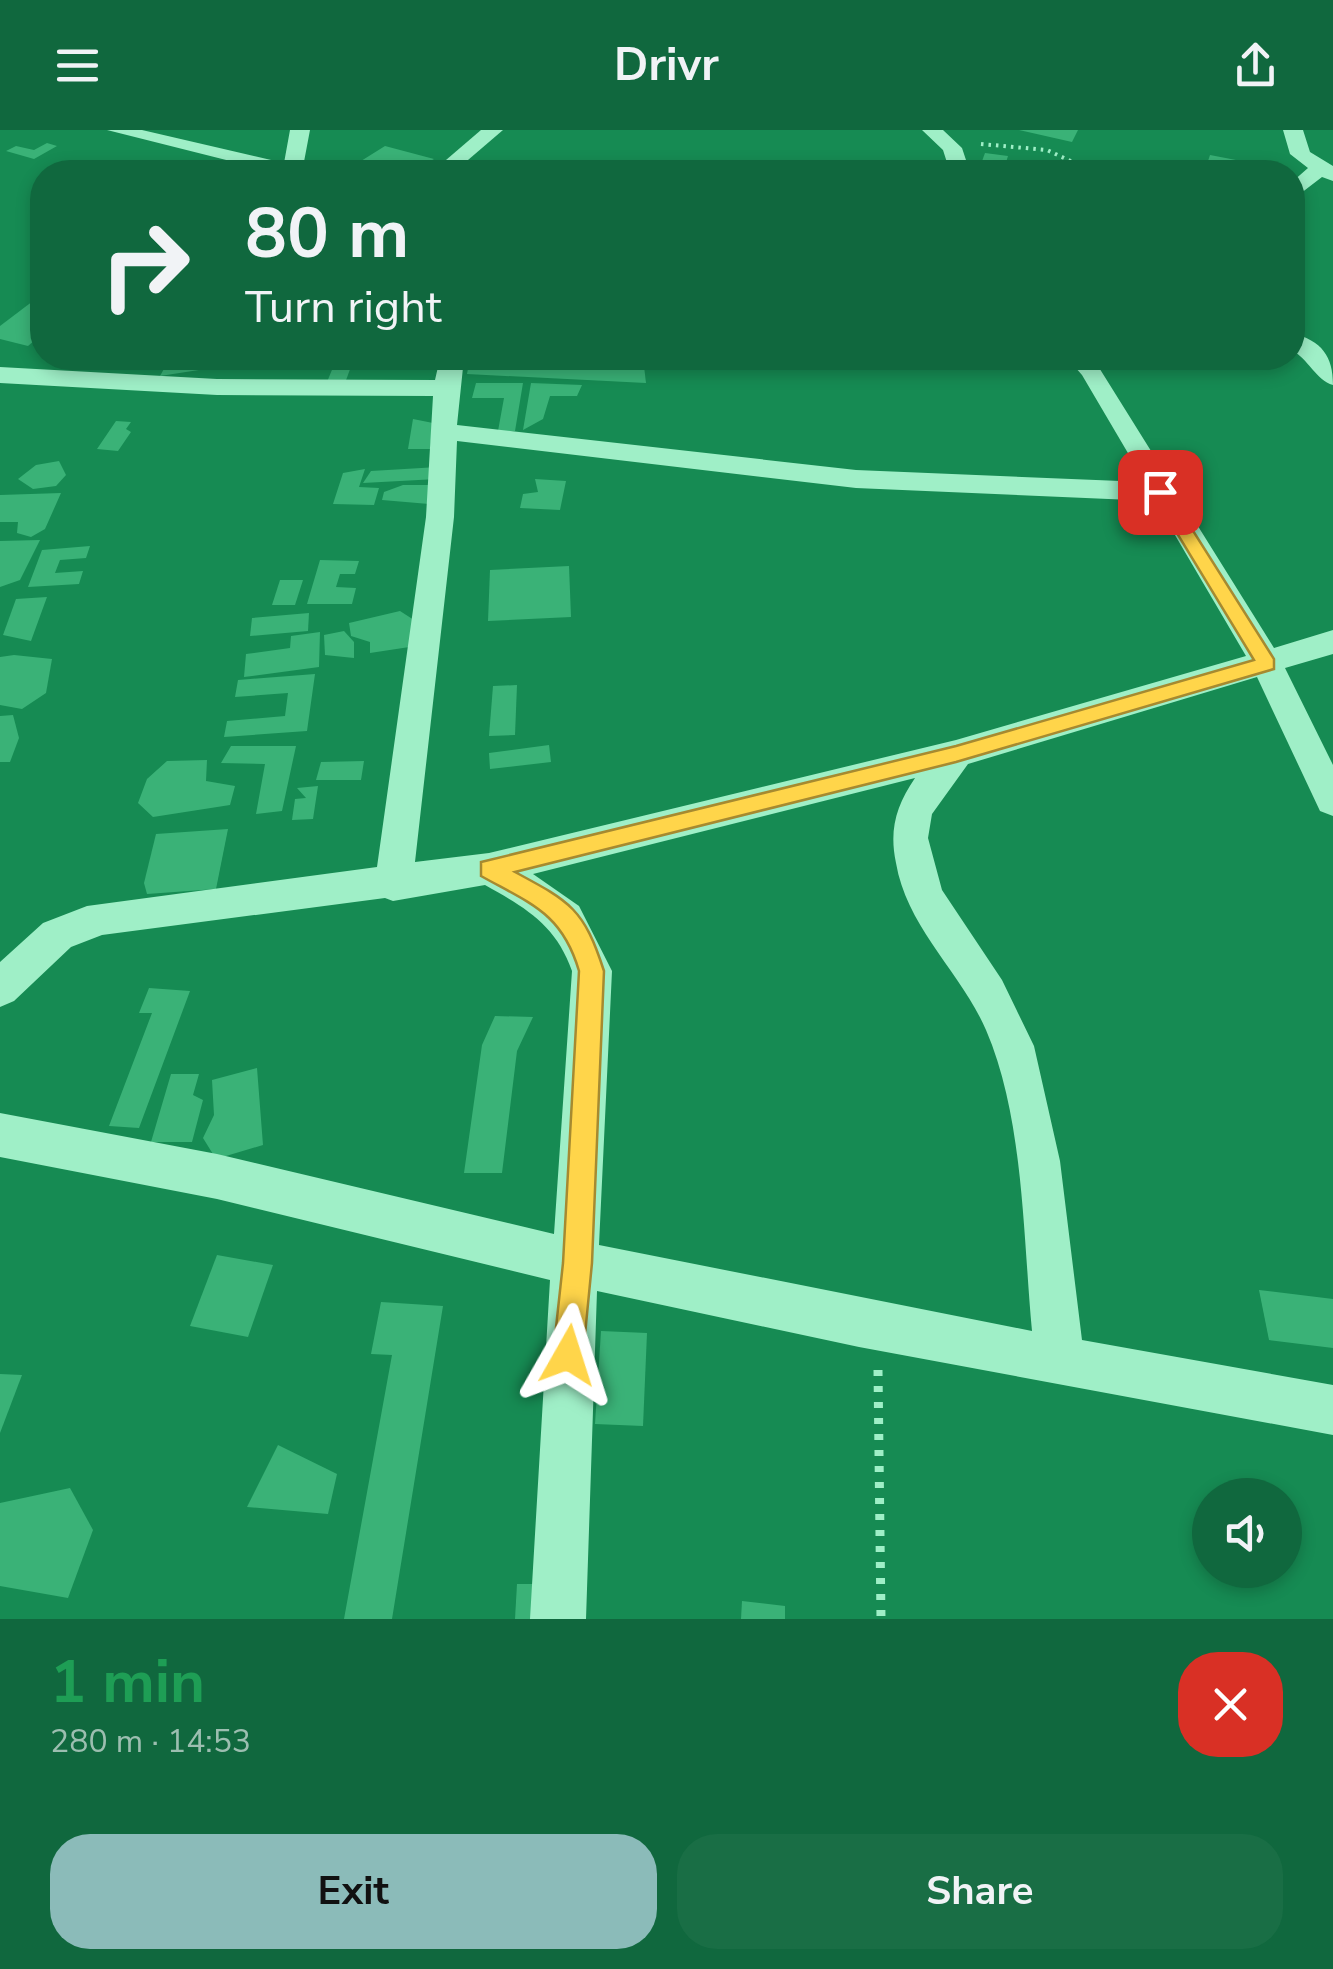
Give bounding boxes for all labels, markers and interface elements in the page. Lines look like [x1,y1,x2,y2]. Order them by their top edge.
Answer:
text: Drivr [614,35,719,96]
icon: menu [50,38,105,93]
icon: share [1228,38,1283,93]
text: 80 m [245,186,409,282]
icon: right [80,200,210,330]
text: Turn right [245,277,442,338]
pin [1118,450,1203,535]
icon: arrive [1133,465,1188,520]
position arrow [516,1303,620,1407]
map controls [1192,1478,1302,1588]
button: sound [1192,1478,1302,1588]
text: 1 min [50,1641,205,1723]
button: close [1178,1652,1283,1757]
text: 280 m · 14:53 [50,1720,251,1763]
button: Exit [50,1834,657,1949]
button: Share [677,1834,1283,1949]

